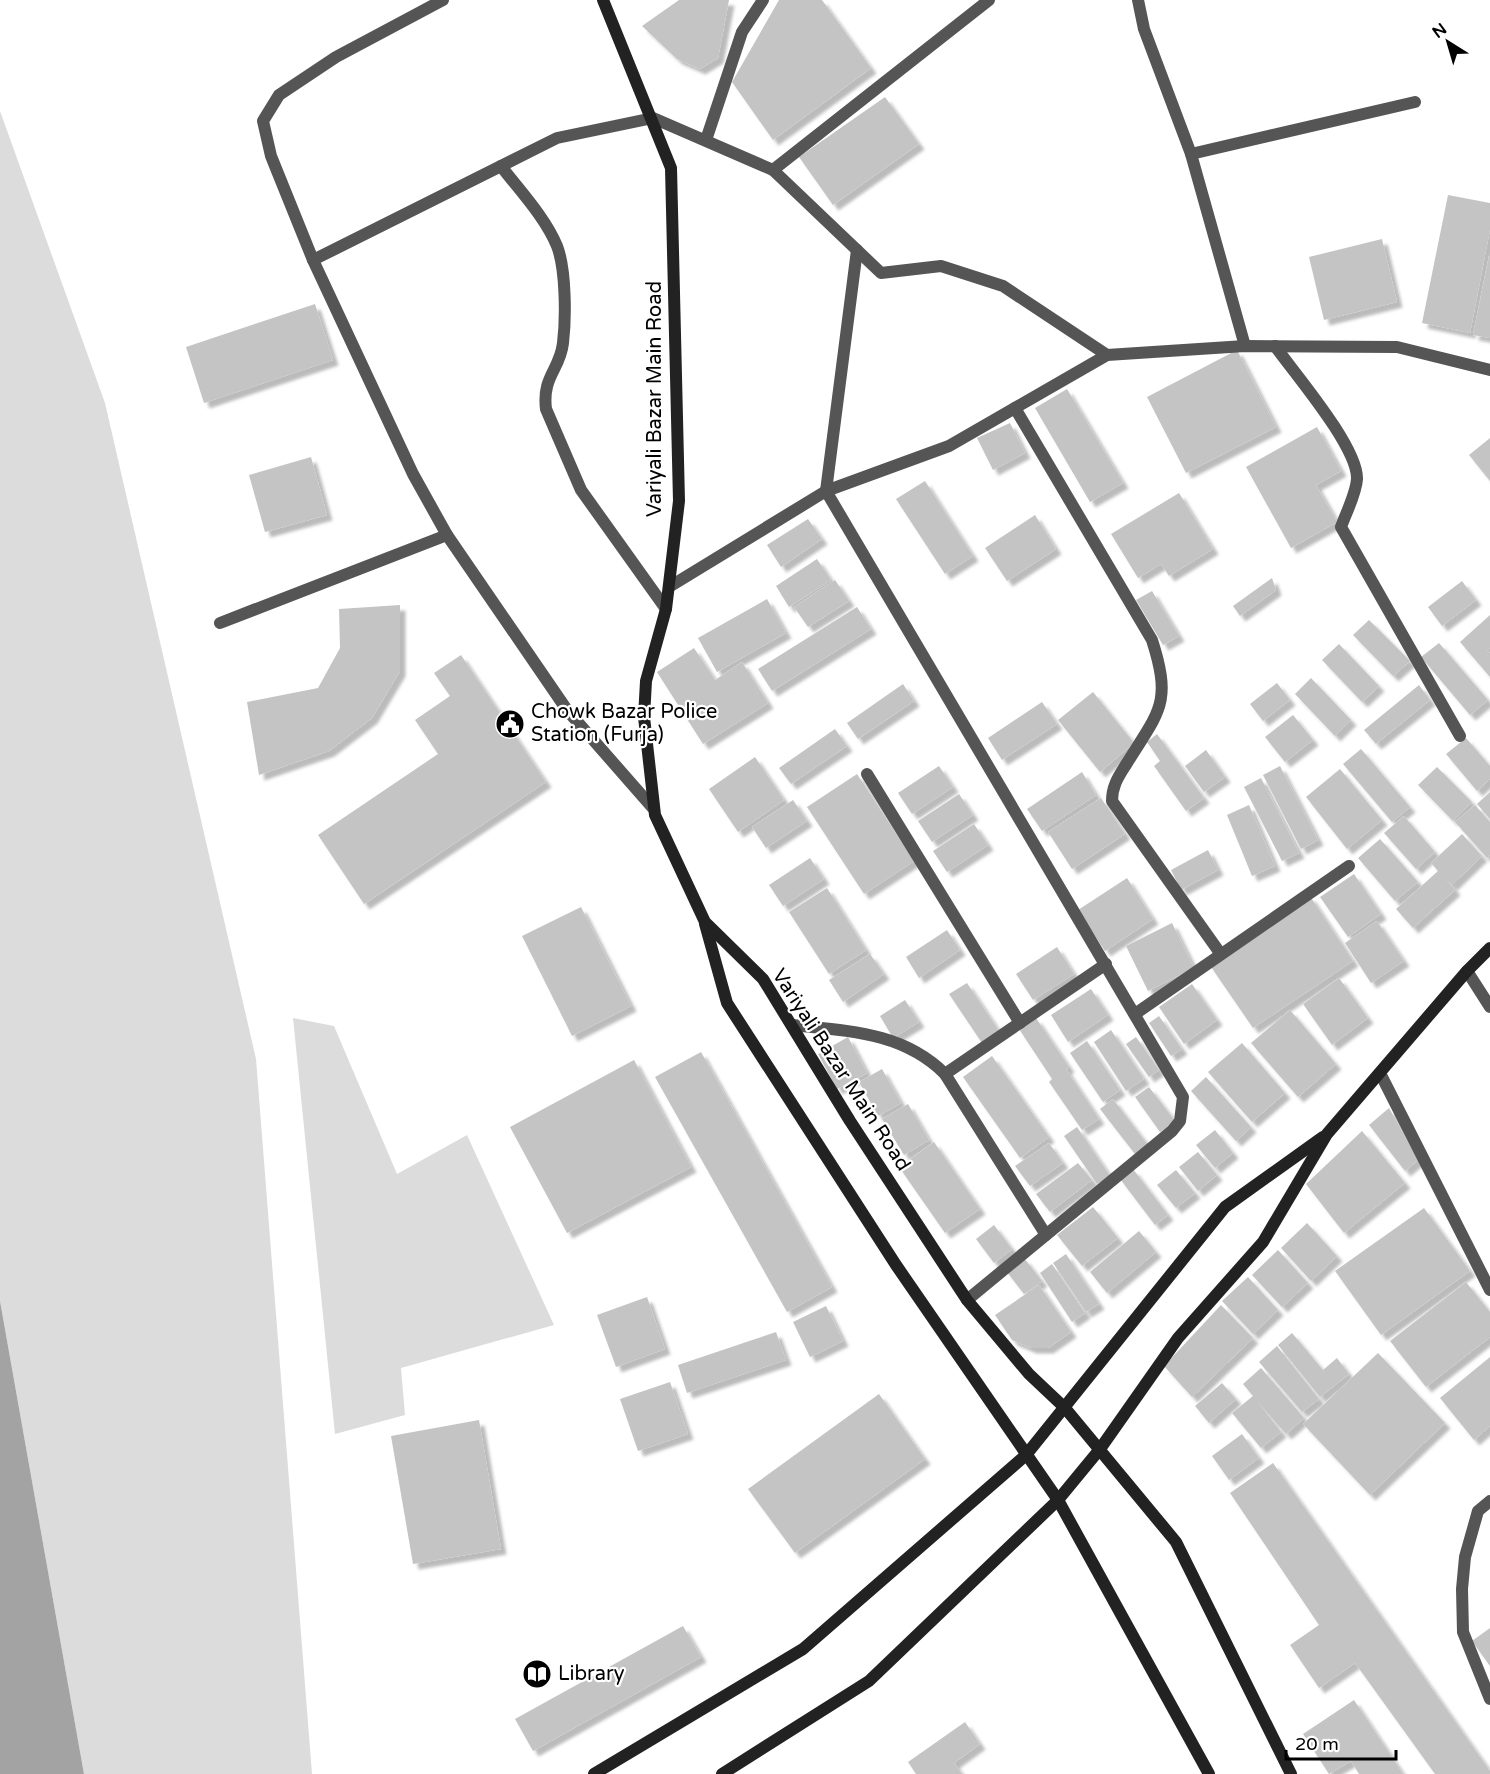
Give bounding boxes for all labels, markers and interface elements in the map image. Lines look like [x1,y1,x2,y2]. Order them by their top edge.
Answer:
north arrow [1418,12,1478,72]
text: N [1428,19,1451,43]
street label: Variyali Bazar Main Road [643,281,667,517]
place label: Chowk Bazar Police Station (Furja) [531,700,717,747]
public building icon: Chowk Bazar Police Station (Furja) [494,708,526,740]
street label: Variyali Bazar Main Road [767,964,915,1176]
library icon: Library [521,1658,553,1690]
place label: Library [558,1662,625,1686]
scale bar [1286,1723,1396,1761]
text: 20 m [1295,1733,1339,1755]

